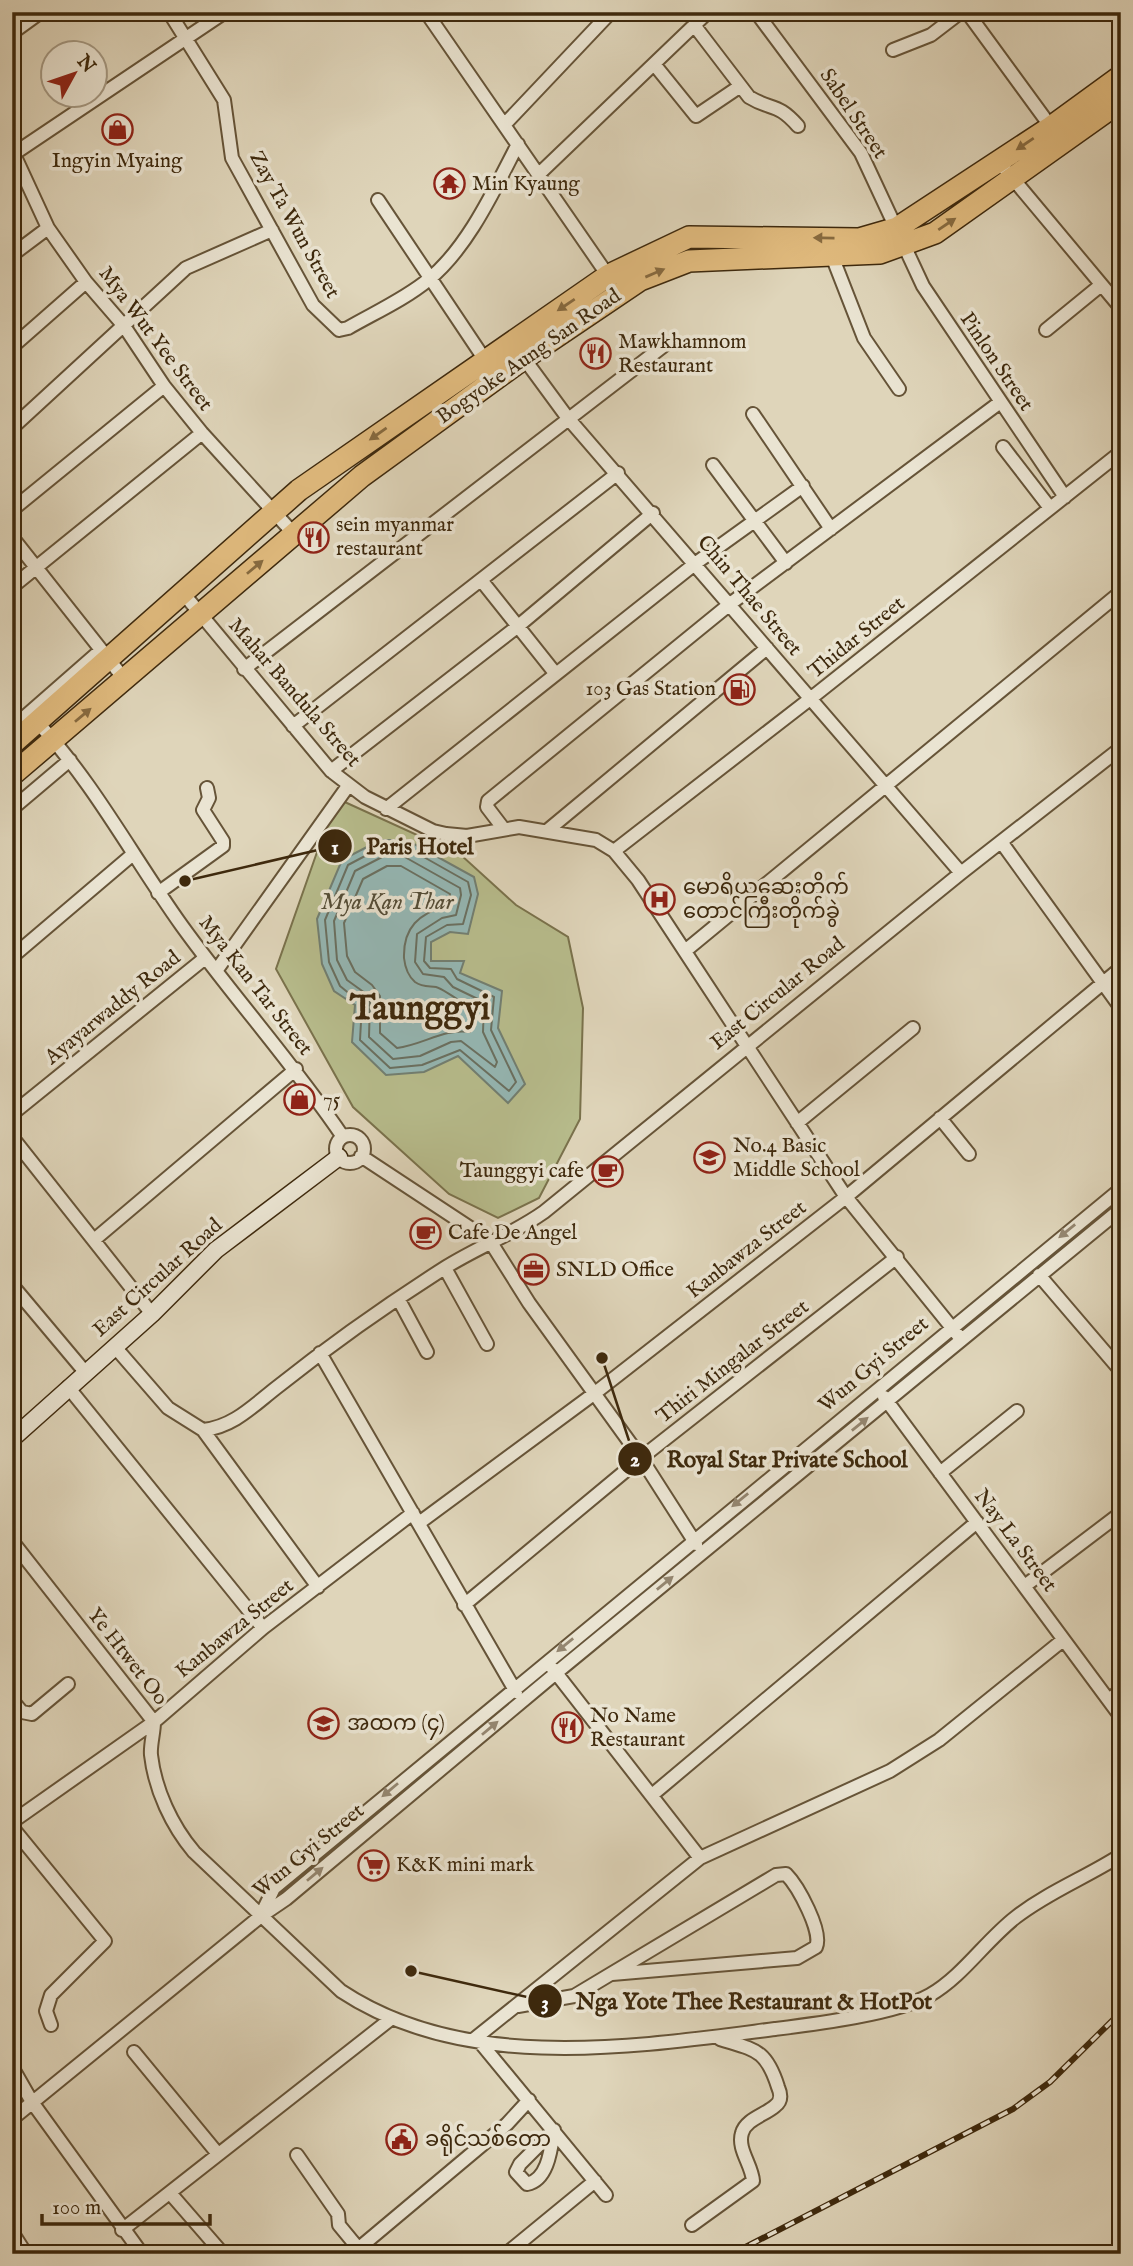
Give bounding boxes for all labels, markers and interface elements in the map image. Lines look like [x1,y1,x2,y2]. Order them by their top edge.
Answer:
north arrow [38,38,108,108]
text: N [70,50,100,79]
street label: Sabel Street [813,64,893,164]
shop icon: Ingyin Myaing [100,112,134,146]
one-way arrow [1016,137,1035,150]
street label: Zay Ta Wun Street [242,147,346,303]
place label: Ingyin Myaing [52,148,183,175]
temple icon: Min Kyaung [432,167,466,201]
place label: Min Kyaung [472,171,580,198]
one-way arrow [938,218,957,231]
one-way arrow [813,232,835,243]
street label: Mya Wut Yee Street [92,261,218,417]
one-way arrow [645,267,665,279]
street label: Bogyoke Aung San Road [432,283,627,431]
one-way arrow [556,298,575,311]
street label: Pinlon Street [953,307,1039,417]
place label: Mawkhamnom Restaurant [618,329,747,380]
restaurant icon: Mawkhamnom Restaurant [578,337,612,371]
one-way arrow [369,427,387,441]
place label: sein myanmar restaurant [336,512,454,563]
restaurant icon: sein myanmar restaurant [296,520,330,554]
street label: Chin Thae Street [691,530,807,662]
one-way arrow [247,560,264,575]
street label: Thidar Street [803,591,911,685]
street label: Mahar Bandula Street [222,613,366,773]
fuel station icon: 103 Gas Station [722,672,756,706]
place label: 103 Gas Station [586,676,716,703]
one-way arrow [74,707,92,723]
callout: Paris Hotel [317,824,487,868]
text: Paris Hotel [366,833,474,862]
text: 1 [331,835,339,862]
place label: မောရိယဆေးတိုက် တောင်ကြီးတိုက်ခွဲ [683,871,849,928]
hospital icon: မောရိယဆေးတိုက် တောင်ကြီးတိုက်ခွဲ [643,883,677,917]
water label: Mya Kan Thar [321,888,454,917]
street label: Mya Kan Tar Street [192,911,318,1061]
street label: East Circular Road [705,931,851,1057]
street label: Ayayarwaddy Road [39,944,187,1072]
district label: Taunggyi [349,987,490,1032]
shop icon: 75 [283,1083,317,1117]
place label: 75 [323,1087,341,1114]
place label: No.4 Basic Middle School [733,1133,860,1184]
school or university icon: No.4 Basic Middle School [693,1141,727,1175]
cafe icon: Taunggyi cafe [590,1154,624,1188]
place label: Taunggyi cafe [460,1158,584,1185]
street label: Kanbawza Street [682,1195,812,1305]
street label: East Circular Road [87,1212,229,1343]
cafe icon: Cafe De Angel [408,1216,442,1250]
place label: Cafe De Angel [448,1220,577,1247]
one-way arrow [1059,1224,1077,1239]
office icon: SNLD Office [516,1253,550,1287]
place label: SNLD Office [556,1257,674,1284]
street label: Thiri Mingalar Street [651,1294,815,1430]
street label: Wun Gyi Street [813,1311,935,1419]
one-way arrow [850,1416,868,1431]
callout: Royal Star Private School [618,1437,922,1481]
text: Royal Star Private School [666,1446,908,1475]
text: 2 [630,1447,640,1474]
street label: Nay La Street [967,1484,1063,1598]
one-way arrow [732,1493,750,1508]
street label: Kanbawza Street [170,1573,300,1685]
one-way arrow [656,1576,673,1591]
street label: Ye Htwet Oo [81,1603,173,1711]
one-way arrow [556,1637,573,1652]
place label: No Name Restaurant [590,1703,685,1754]
school or university icon: အထက (၄) [307,1707,341,1741]
place label: အထက (၄) [347,1711,445,1740]
restaurant icon: No Name Restaurant [550,1711,584,1745]
one-way arrow [480,1721,498,1736]
one-way arrow [381,1783,399,1798]
street label: Wun Gyi Street [248,1798,370,1904]
supermarket icon: K&K mini mark [356,1848,390,1882]
place label: K&K mini mark [396,1852,535,1879]
one-way arrow [306,1867,324,1882]
callout: Nga Yote Thee Restaurant & HotPot [527,1979,947,2023]
text: Nga Yote Thee Restaurant & HotPot [575,1988,932,2017]
text: 3 [541,1990,549,2017]
public building icon: ခရိုင်သစ်တော [385,2123,419,2157]
place label: ခရိုင်သစ်တော [425,2123,551,2156]
scale bar [42,2182,210,2226]
text: 100 m [52,2195,101,2222]

